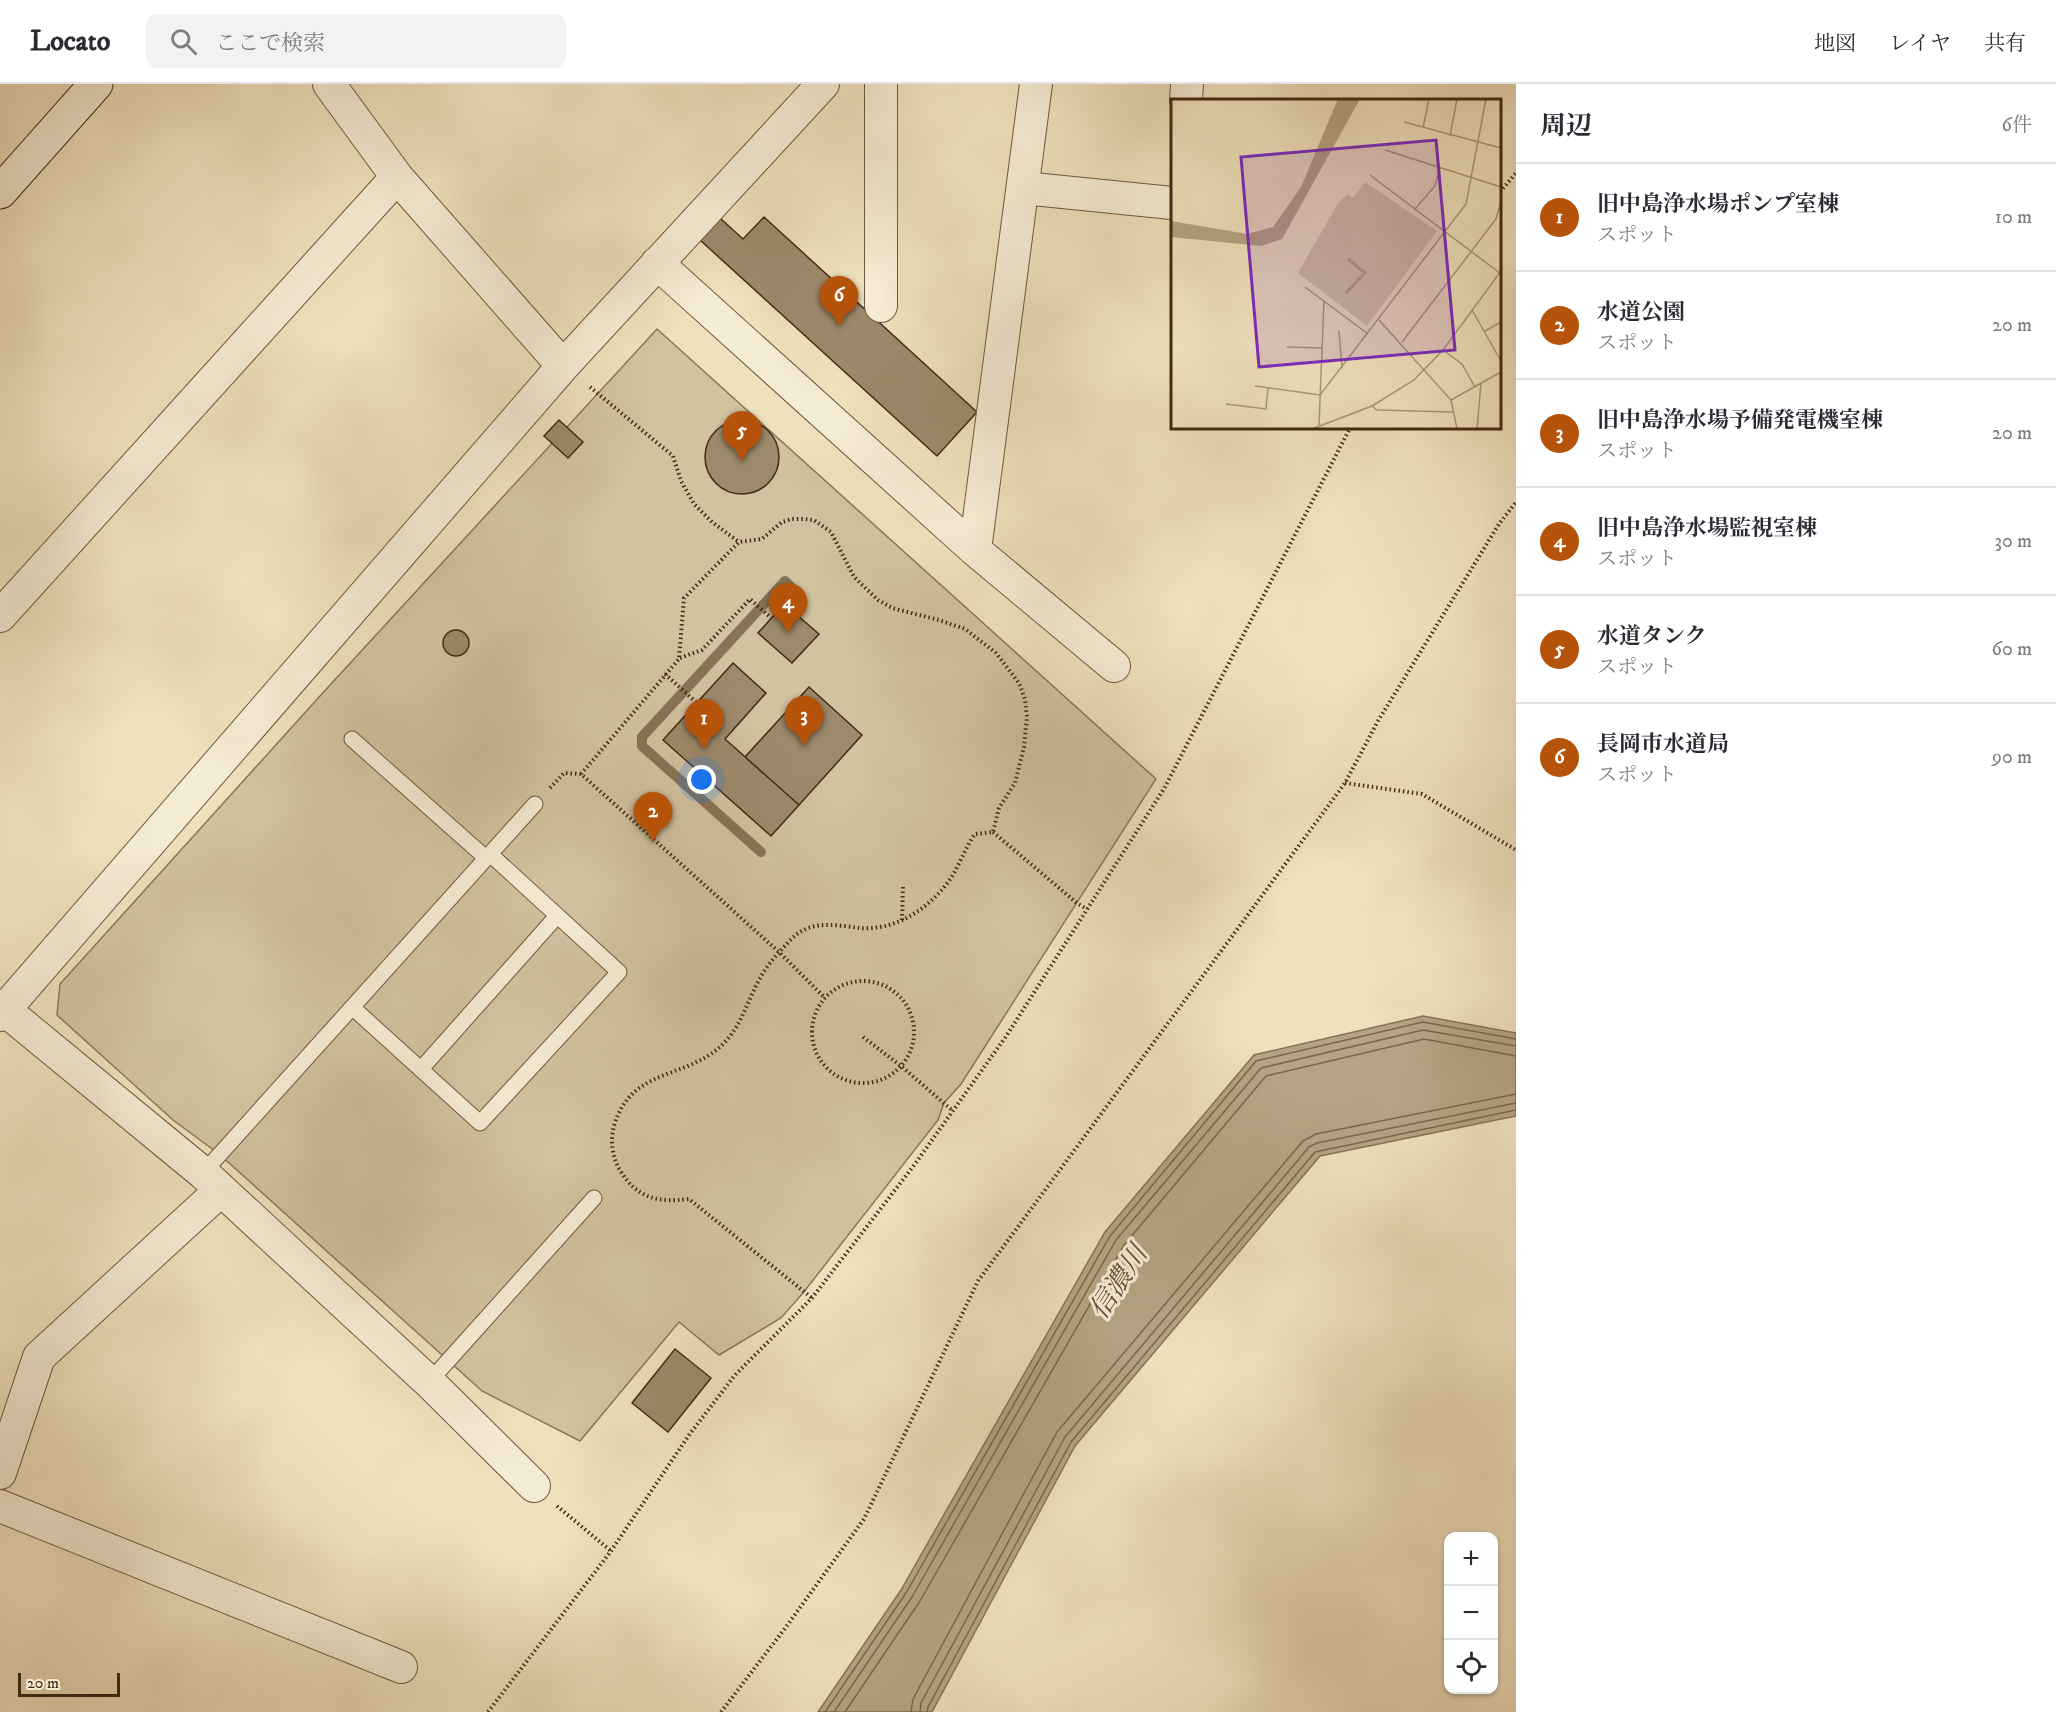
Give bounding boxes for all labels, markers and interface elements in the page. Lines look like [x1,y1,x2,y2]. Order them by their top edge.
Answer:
search box [146,14,566,68]
text: Locato [30,24,110,59]
icon: search [167,25,200,58]
text: ここで検索 [215,30,325,57]
text: 地図 [1814,31,1856,57]
text: レイヤ [1889,31,1951,57]
text: 共有 [1984,31,2026,57]
inset map [1171,99,1501,429]
text: 周辺 [1540,110,1592,143]
text: 6件 [2002,113,2032,138]
text: 旧中島浄水場ポンプ室棟 [1597,191,1839,218]
text: 1 [1556,205,1563,230]
text: 10 m [1995,205,2032,230]
text: スポット [1597,223,1677,248]
pin: 6 [820,276,858,326]
text: 水道公園 [1597,299,1685,326]
text: 2 [1555,313,1564,338]
text: 20 m [1992,313,2032,338]
text: スポット [1597,331,1677,356]
text: 旧中島浄水場予備発電機室棟 [1597,407,1883,434]
pin: 5 [722,412,762,461]
text: 3 [1556,421,1563,446]
text: 20 m [1992,421,2032,446]
text: スポット [1597,439,1677,464]
text: 旧中島浄水場監視室棟 [1597,515,1817,542]
text: 4 [1554,529,1565,554]
text: 30 m [1994,529,2032,554]
text: スポット [1597,547,1677,572]
pin: 4 [768,584,808,633]
text: 水道タンク [1597,623,1707,650]
text: 5 [1555,637,1564,662]
text: 60 m [1992,637,2032,662]
text: スポット [1597,655,1677,680]
pin: 3 [784,696,824,746]
pin: 1 [684,700,724,749]
text: 長岡市水道局 [1597,731,1729,758]
text: 6 [1554,745,1565,770]
text: 90 m [1992,745,2032,770]
text: スポット [1597,763,1677,788]
your location [687,765,716,794]
pin: 2 [634,792,672,842]
water label: 信濃川 [1083,1237,1157,1326]
map controls [1444,1532,1498,1694]
button: + [1444,1532,1498,1586]
button: − [1444,1586,1498,1640]
button: locate [1444,1640,1498,1694]
scale bar [18,1670,120,1698]
text: 20 m [27,1673,59,1693]

